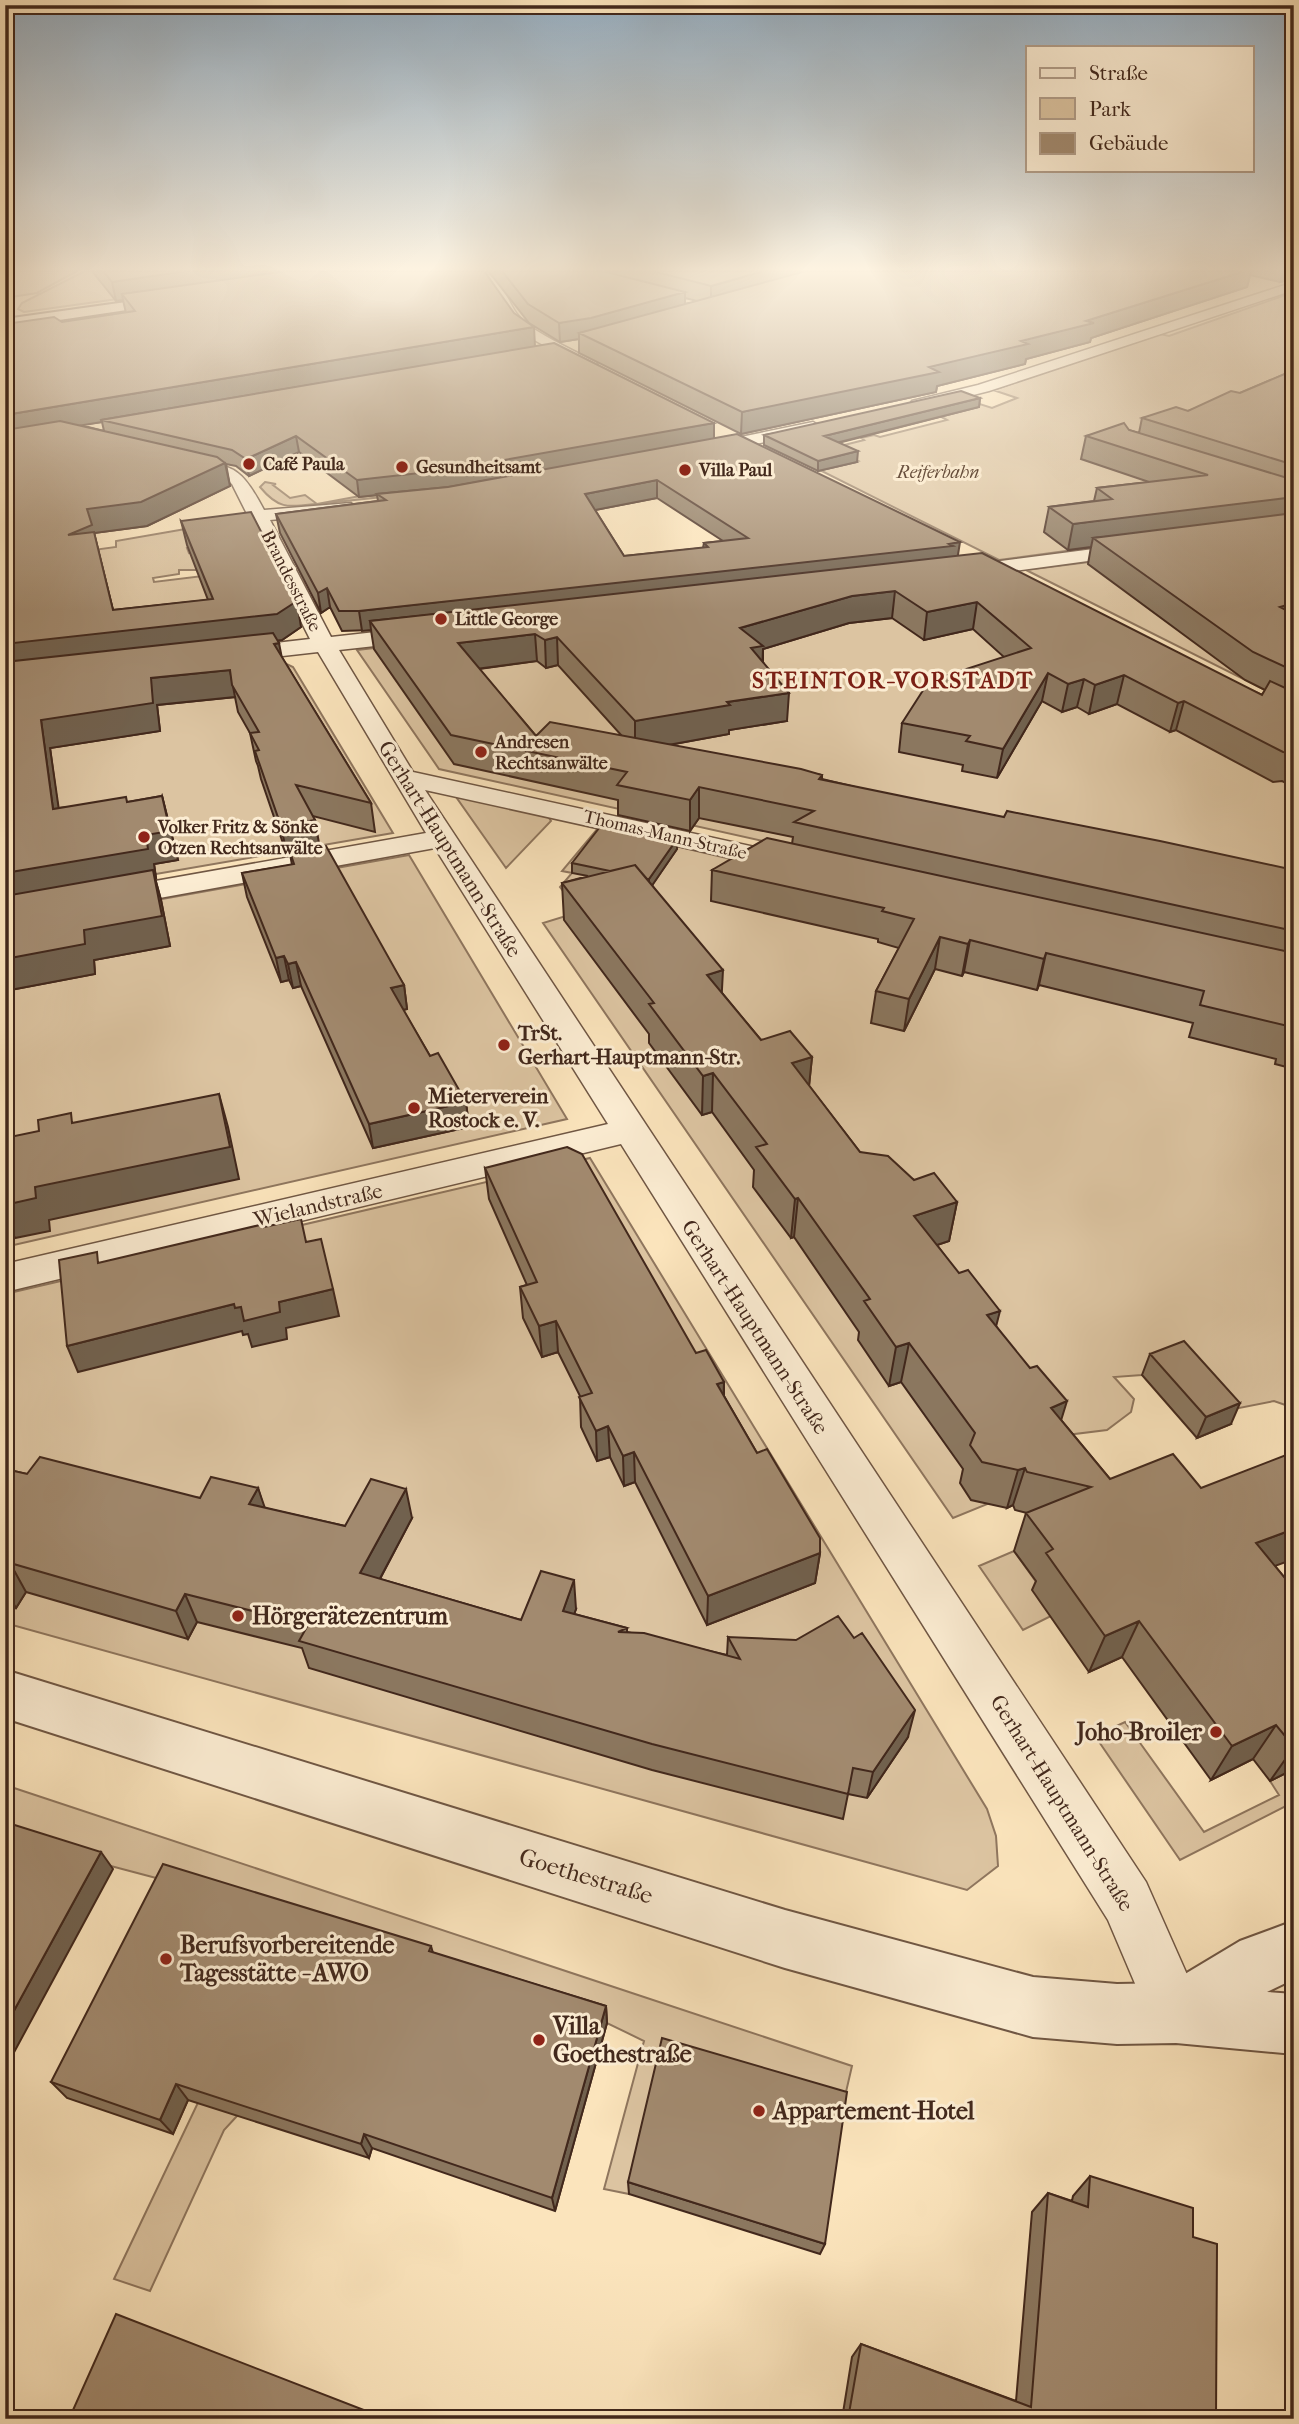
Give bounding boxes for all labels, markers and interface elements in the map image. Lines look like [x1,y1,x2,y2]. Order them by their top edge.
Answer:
legend [1026,46,1254,172]
text: Straße [1089,61,1148,85]
text: Park [1089,97,1131,121]
text: Gebäude [1089,131,1169,155]
place label: Café Paula [263,454,345,475]
marker: Café Paula [241,456,257,472]
place label: Gesundheitsamt [416,457,542,478]
marker: Gesundheitsamt [394,459,410,475]
place label: Villa Paul [698,460,773,481]
marker: Villa Paul [677,462,693,478]
park label: Reiferbahn [896,462,979,483]
street label: Brandesstraße [256,527,326,635]
place label: Little George [455,609,558,630]
marker: Little George [433,611,449,627]
district label: STEINTOR-VORSTADT [752,667,1034,694]
place label: Andresen Rechtsanwälte [494,732,608,774]
street label: Gerhart-Hauptmann-Straße [373,736,527,962]
marker: Andresen Rechtsanwälte [473,744,489,760]
street label: Thomas-Mann-Straße [581,806,749,864]
place label: Volker Fritz & Sönke Otzen Rechtsanwälte [157,817,323,859]
marker: Volker Fritz & Sönke Otzen Rechtsanwälte [136,829,152,845]
place label: TrSt. Gerhart-Hauptmann-Str. [517,1021,740,1069]
marker: TrSt. Gerhart-Hauptmann-Str. [496,1037,512,1053]
place label: Mieterverein Rostock e. V. [427,1084,549,1132]
marker: Mieterverein Rostock e. V. [406,1100,422,1116]
street label: Wielandstraße [250,1178,385,1232]
street label: Gerhart-Hauptmann-Straße [677,1215,833,1439]
place label: Hörgerätezentrum [252,1602,449,1630]
marker: Hörgerätezentrum [230,1608,246,1624]
street label: Gerhart-Hauptmann-Straße [985,1690,1139,1916]
place label: Joho-Broiler [1074,1718,1203,1746]
marker: Joho-Broiler [1208,1724,1224,1740]
street label: Goethestraße [516,1842,656,1910]
place label: Berufsvorbereitende Tagesstätte - AWO [179,1931,394,1987]
marker: Berufsvorbereitende Tagesstätte - AWO [158,1951,174,1967]
place label: Villa Goethestraße [552,2012,692,2068]
marker: Villa Goethestraße [531,2032,547,2048]
place label: Appartement-Hotel [771,2097,975,2125]
marker: Appartement-Hotel [751,2103,767,2119]

